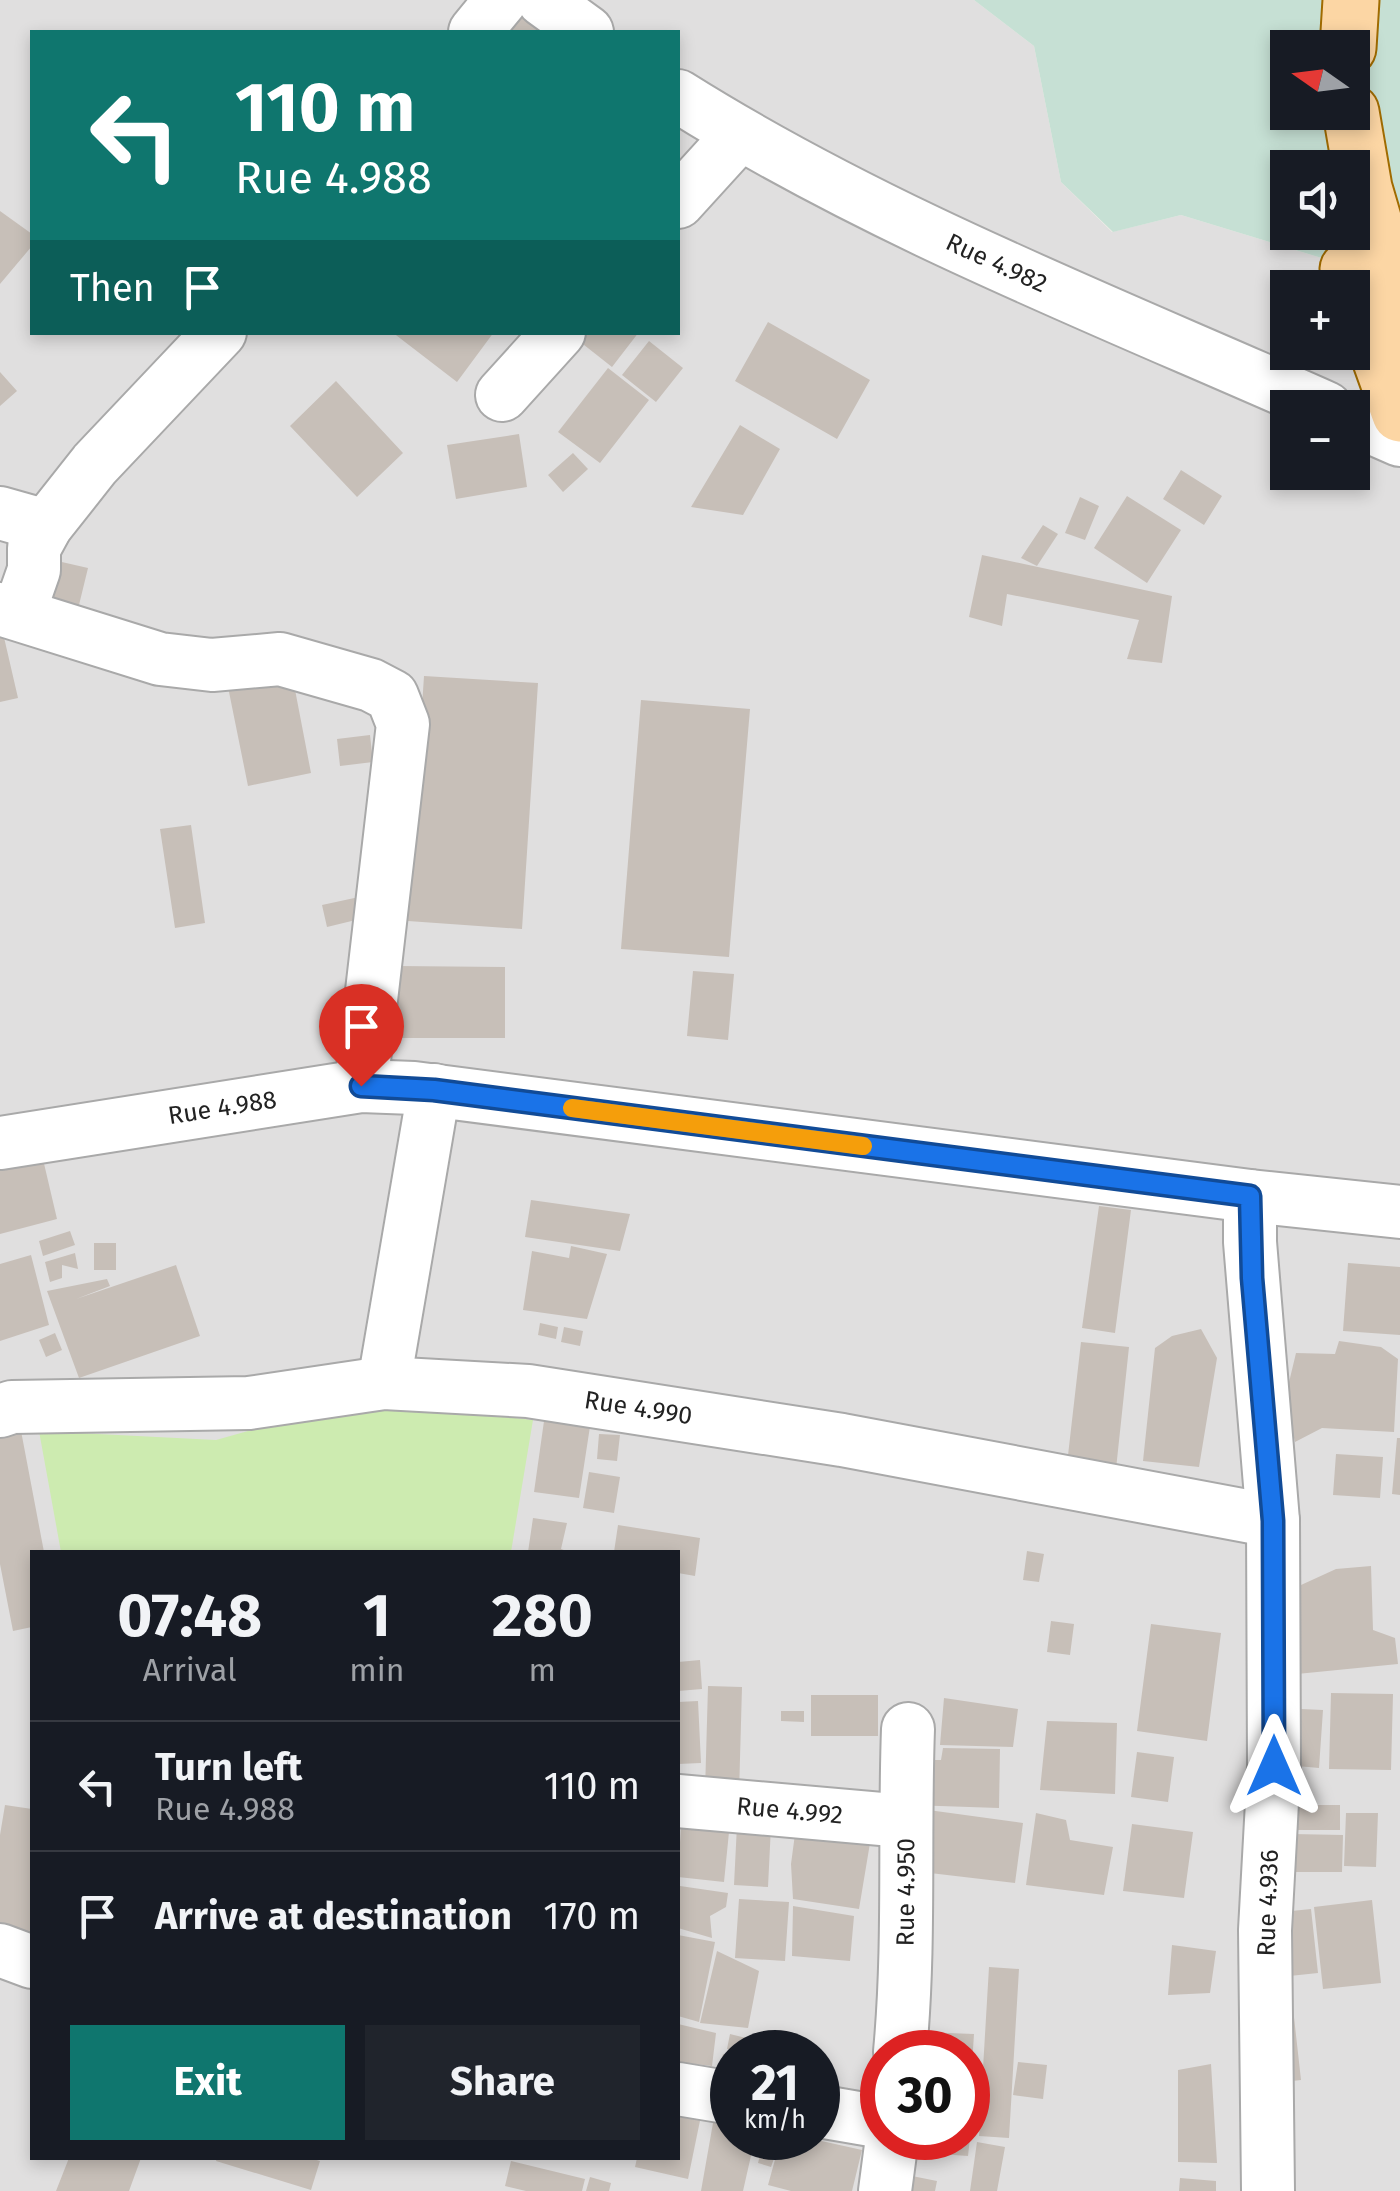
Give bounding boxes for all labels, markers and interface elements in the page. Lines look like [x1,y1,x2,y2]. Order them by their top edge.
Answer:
north arrow [1270,30,1370,130]
map controls [1270,30,1370,490]
text: 110 m [235,66,415,150]
icon: left [70,70,200,200]
button: sound [1270,150,1370,250]
text: Rue 4.988 [235,151,432,205]
street label: Rue 4.982 [941,227,1052,299]
icon: arrive [175,260,230,315]
text: Then [70,265,155,311]
button: + [1270,270,1370,370]
button: − [1270,390,1370,490]
pin [319,984,404,1087]
icon: arrive [334,999,389,1054]
street label: Rue 4.988 [166,1085,279,1131]
street label: Rue 4.990 [582,1385,694,1431]
text: 07:48 [117,1580,262,1652]
text: 1 [363,1580,391,1652]
text: 280 [492,1580,593,1652]
text: Arrival [143,1651,237,1689]
text: min [349,1651,405,1689]
text: m [529,1651,556,1689]
position arrow [1222,1714,1326,1818]
text: Turn left [155,1744,302,1790]
icon: left [70,1759,125,1814]
text: 110 m [544,1763,640,1809]
text: Rue 4.988 [155,1790,295,1828]
street label: Rue 4.992 [735,1791,844,1831]
street label: Rue 4.950 [891,1838,921,1947]
street label: Rue 4.936 [1251,1849,1285,1957]
icon: arrive [70,1889,125,1944]
text: Arrive at destination [155,1893,512,1939]
text: 170 m [543,1893,640,1939]
button: Exit [70,2025,345,2140]
button: Share [365,2025,640,2140]
speed limit sign: 30 [860,2030,990,2160]
text: 21 [751,2053,799,2113]
text: km/h [744,2105,806,2135]

